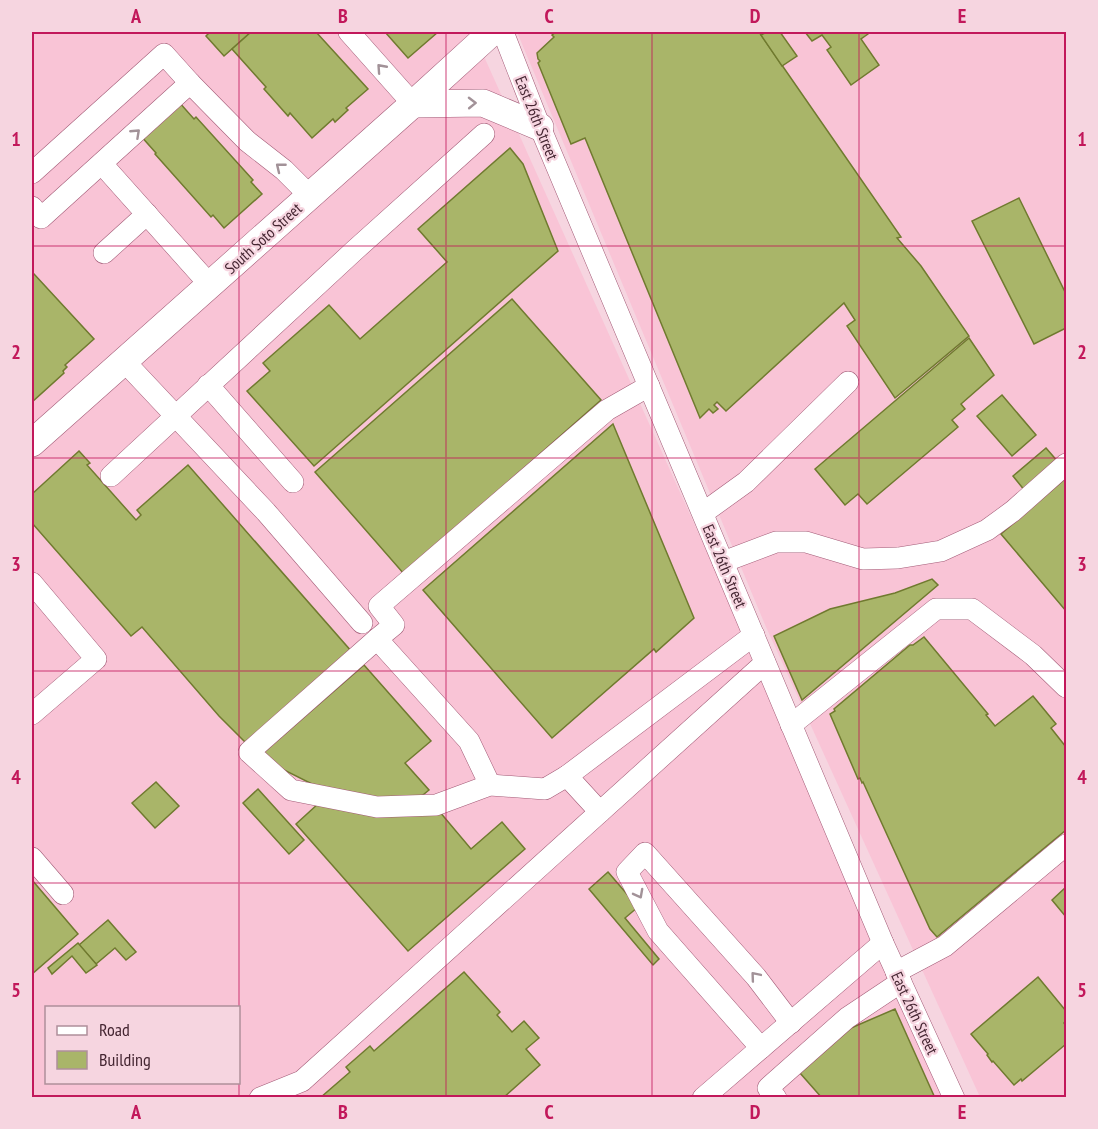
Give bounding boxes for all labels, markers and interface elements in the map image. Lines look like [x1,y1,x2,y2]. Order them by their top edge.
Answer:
text: A [130,3,142,29]
text: B [338,3,348,29]
text: C [544,3,554,29]
text: D [750,3,761,29]
text: E [958,3,966,29]
one-way arrow [377,64,388,75]
street label: East 26th Street [511,73,563,163]
one-way arrow [467,97,476,109]
text: 1 [11,126,21,152]
text: 1 [1077,126,1087,152]
one-way arrow [129,129,139,140]
one-way arrow [276,163,287,174]
street label: South Soto Street [220,198,306,278]
text: 2 [11,339,21,365]
text: 2 [1077,339,1087,365]
street label: East 26th Street [698,521,752,611]
text: 3 [11,551,21,577]
text: 3 [1077,551,1087,577]
text: 4 [11,764,21,790]
text: 4 [1077,764,1087,790]
one-way arrow [631,888,643,899]
street label: East 26th Street [887,969,943,1058]
one-way arrow [751,972,762,983]
text: 5 [11,977,21,1003]
text: 5 [1077,977,1087,1003]
legend [45,1006,240,1084]
text: Road [99,1018,130,1041]
text: Building [99,1048,151,1071]
text: A [130,1099,142,1125]
text: B [338,1099,348,1125]
text: C [544,1099,554,1125]
text: D [750,1099,761,1125]
text: E [958,1099,966,1125]

